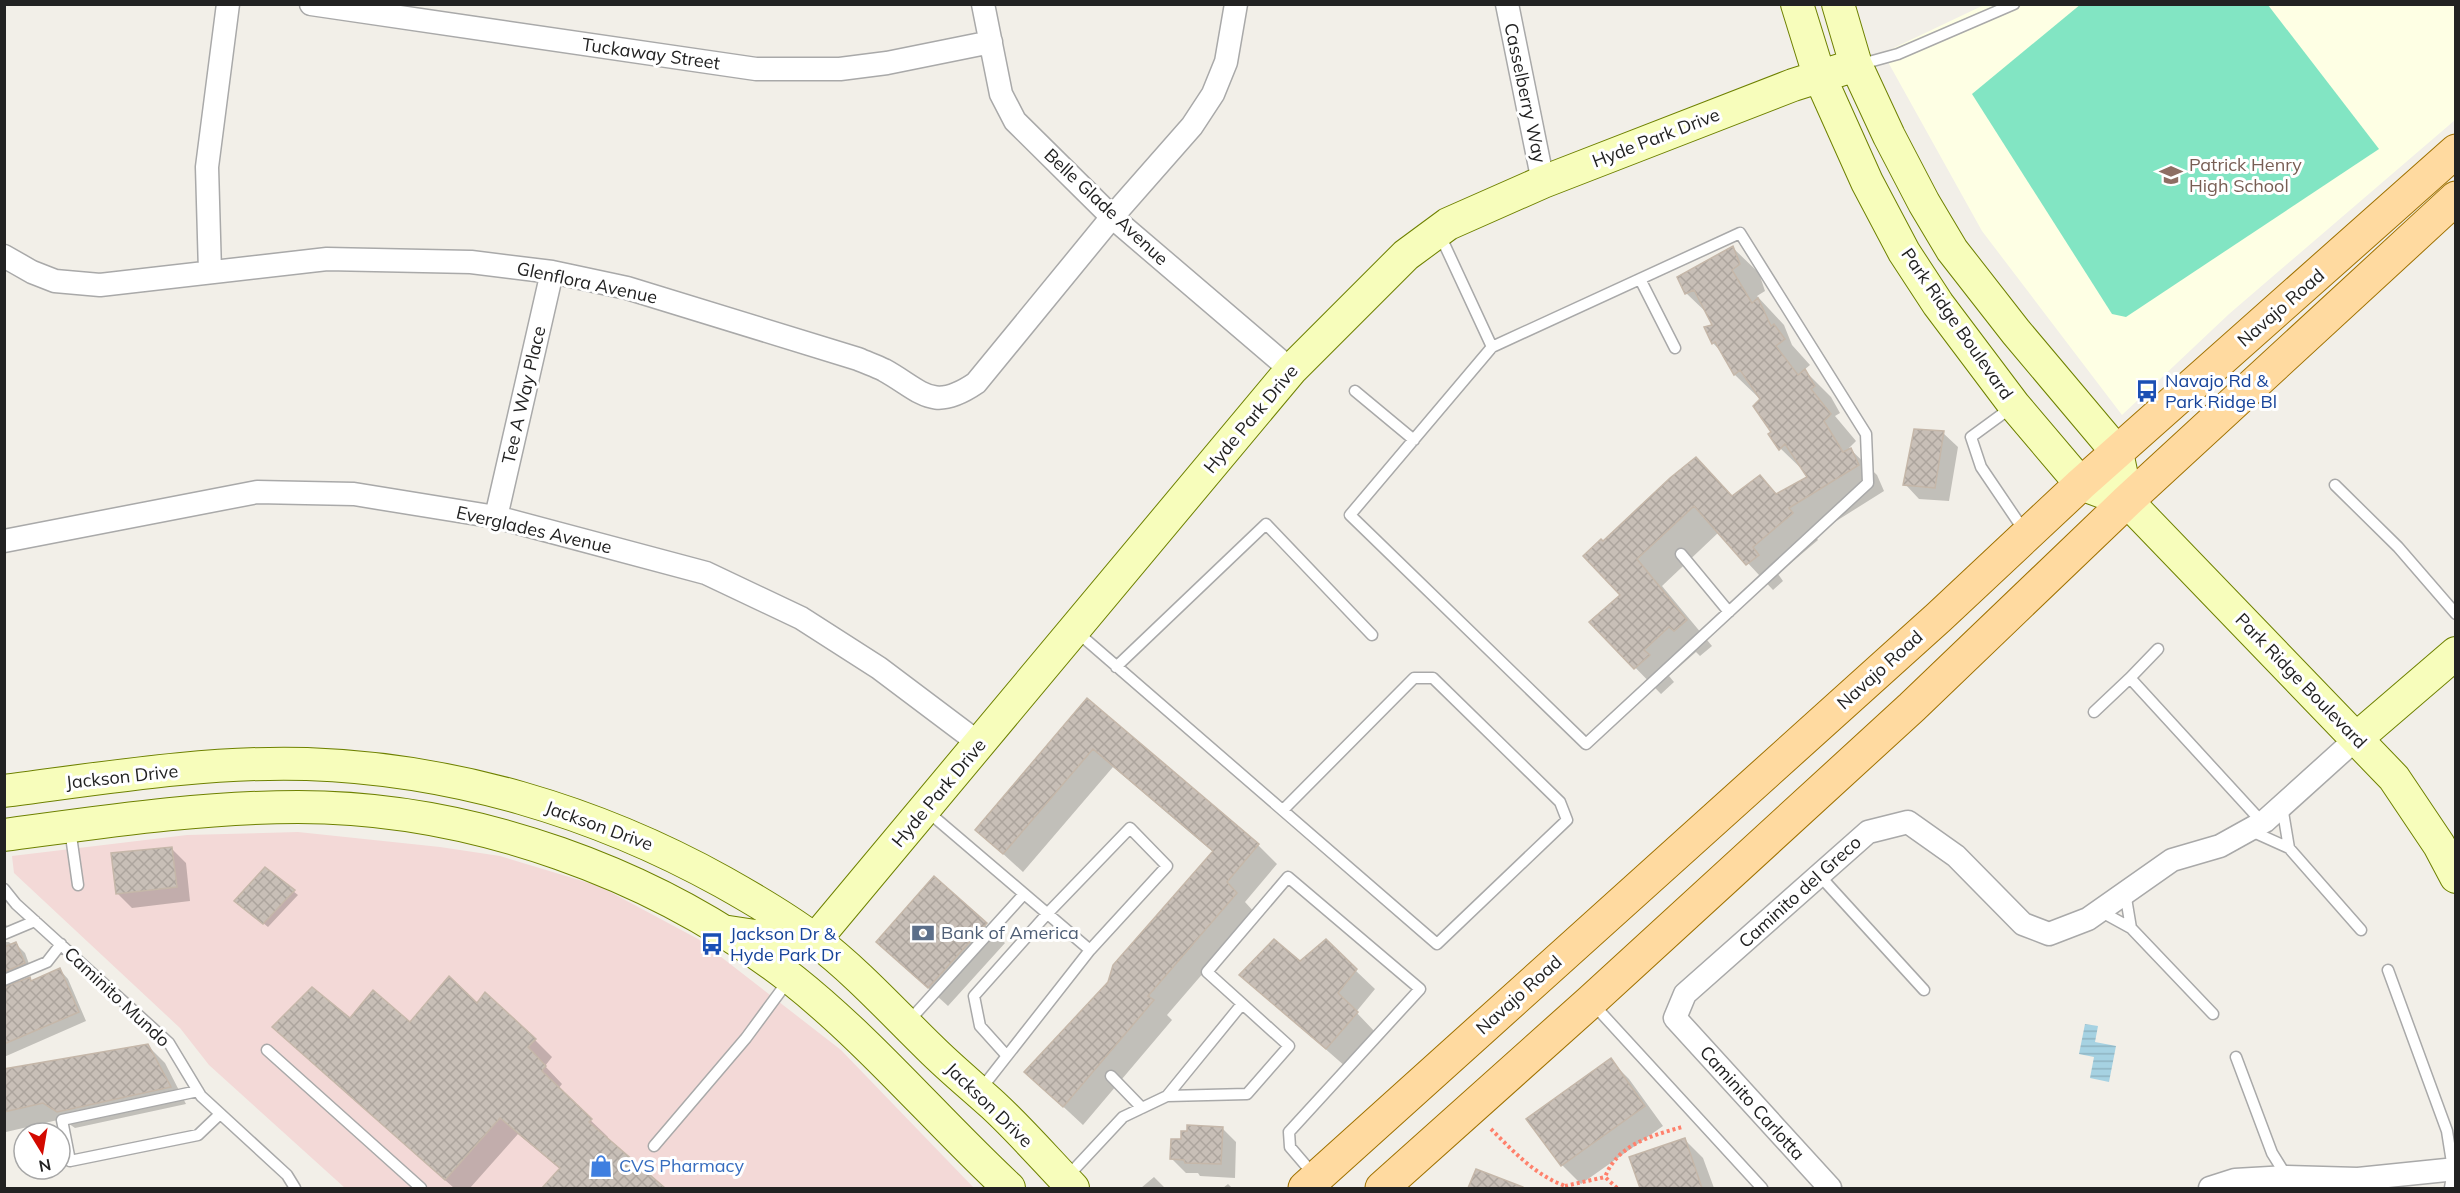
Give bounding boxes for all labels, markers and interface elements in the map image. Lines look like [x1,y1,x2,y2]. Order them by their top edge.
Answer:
street label: Casselberry Way [1499,21,1552,165]
street label: Tuckaway Street [581,32,721,75]
street label: Hyde Park Drive [1589,103,1723,172]
street label: Belle Glade Avenue [1040,143,1173,270]
place label: Patrick Henry High School [2189,153,2302,197]
school or university icon: Patrick Henry High School [2158,162,2184,188]
street label: Park Ridge Boulevard [1896,244,2018,404]
street label: Glenflora Avenue [515,256,659,309]
street label: Navajo Road [2232,264,2329,352]
street label: Tee A Way Place [496,324,551,466]
street label: Hyde Park Drive [1199,360,1303,478]
place label: Navajo Rd & Park Ridge Bl [2165,369,2277,413]
bus stop icon: Navajo Rd & Park Ridge Bl [2134,378,2160,404]
street label: Everglades Avenue [454,500,614,559]
street label: Park Ridge Boulevard [2231,608,2372,753]
street label: Navajo Road [1832,625,1927,714]
street label: Hyde Park Drive [887,734,991,852]
street label: Jackson Drive [65,759,179,794]
street label: Jackson Drive [542,795,656,856]
street label: Caminito del Greco [1734,831,1866,953]
bank icon: Bank of America [910,920,936,946]
place label: Bank of America [941,921,1079,944]
place label: Jackson Dr & Hyde Park Dr [730,922,842,966]
bus stop icon: Jackson Dr & Hyde Park Dr [699,931,725,957]
street label: Caminito Mundo [60,942,175,1052]
street label: Navajo Road [1471,950,1566,1039]
street label: Caminito Carlotta [1695,1041,1810,1165]
street label: Jackson Drive [941,1057,1038,1152]
north arrow [12,1121,72,1181]
shop icon: CVS Pharmacy [588,1153,614,1179]
place label: CVS Pharmacy [619,1154,744,1177]
text: N [37,1155,53,1177]

